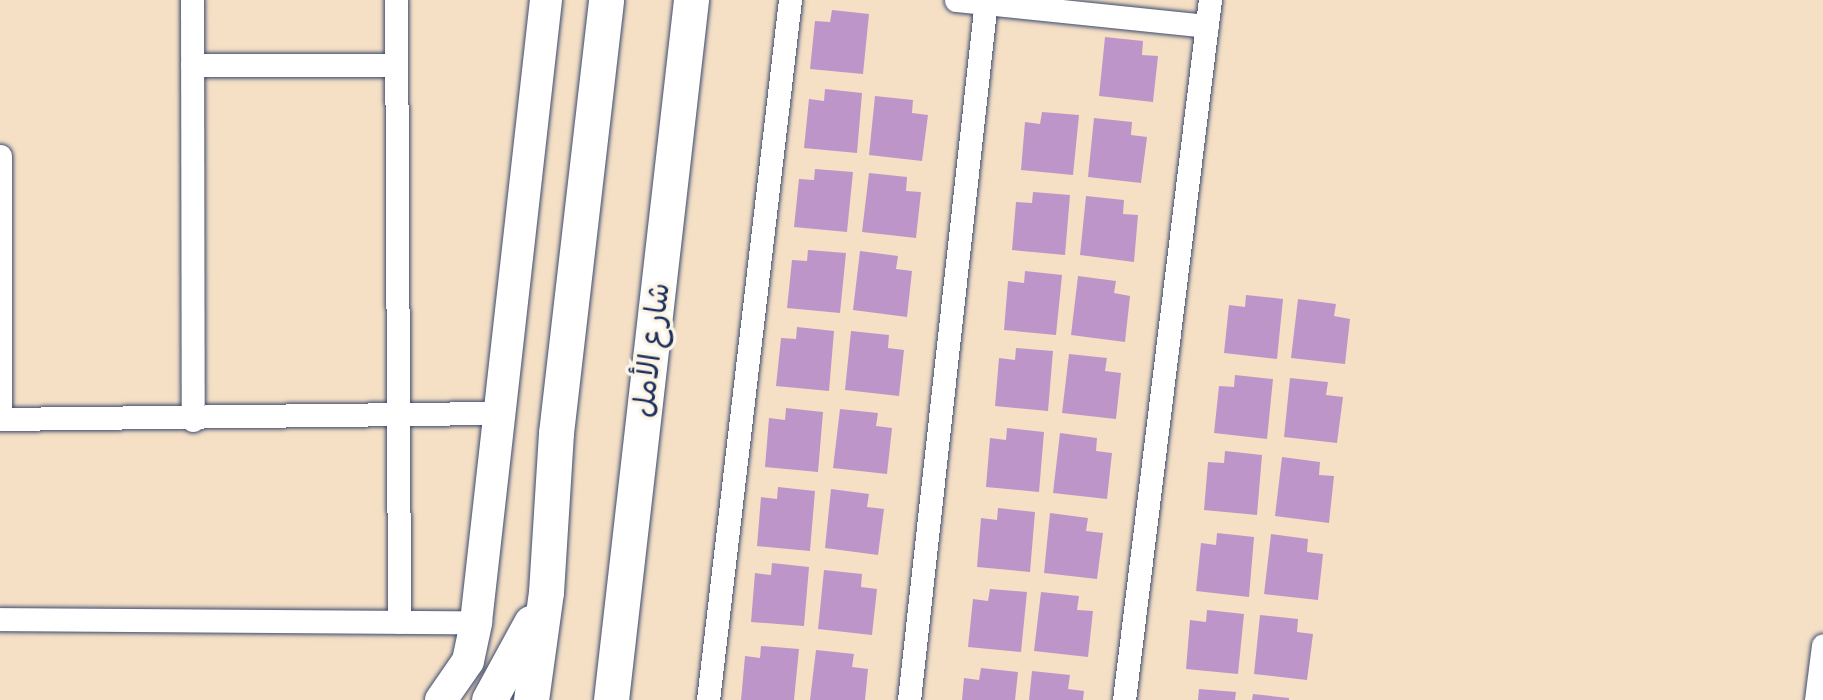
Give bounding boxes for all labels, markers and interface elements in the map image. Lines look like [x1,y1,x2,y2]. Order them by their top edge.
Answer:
street label: شارع الأمل [625,280,677,420]

